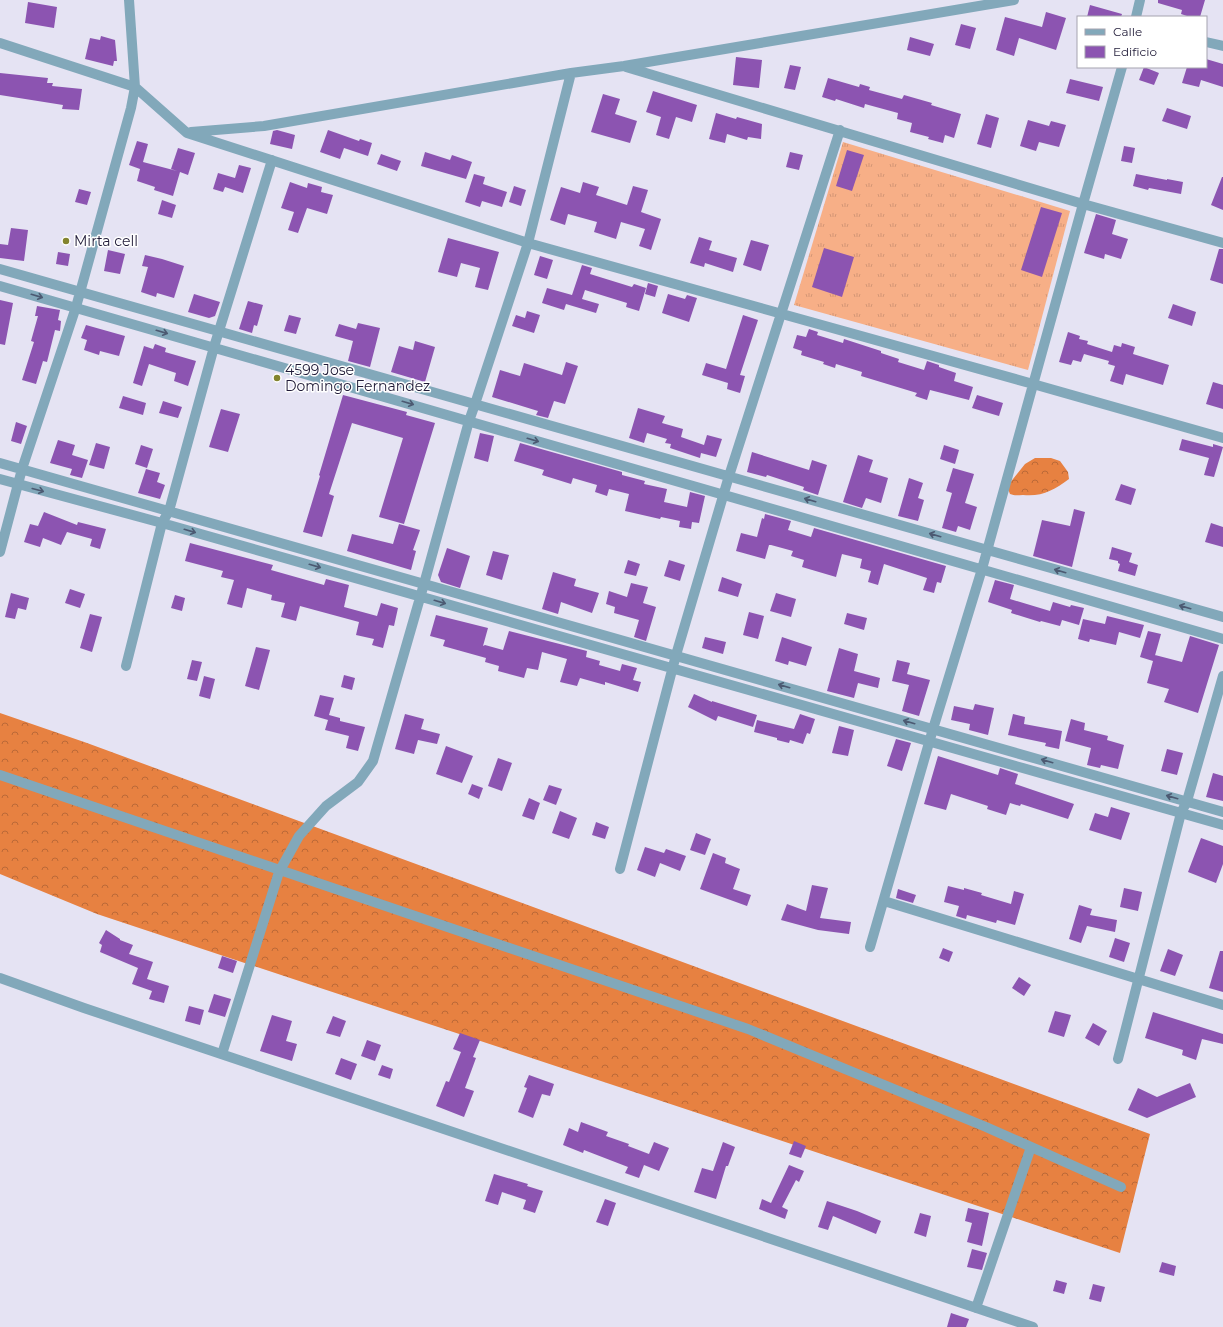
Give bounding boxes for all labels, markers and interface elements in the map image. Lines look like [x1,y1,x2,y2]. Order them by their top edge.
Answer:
legend [1077,16,1207,68]
text: Calle [1113,24,1142,39]
text: Edificio [1113,44,1157,59]
place label: Mirta cell [74,232,138,250]
marker: Mirta cell [61,236,71,246]
one-way arrow [31,293,44,300]
one-way arrow [156,329,169,336]
place label: 4599 Jose Domingo Fernandez [285,361,430,395]
marker: 4599 Jose Domingo Fernandez [272,373,282,383]
one-way arrow [402,400,415,407]
one-way arrow [526,436,539,444]
one-way arrow [31,486,44,494]
one-way arrow [804,496,817,503]
one-way arrow [183,528,196,535]
one-way arrow [929,531,942,538]
one-way arrow [308,563,321,570]
one-way arrow [1054,567,1067,574]
one-way arrow [433,599,446,606]
one-way arrow [1179,602,1192,610]
one-way arrow [777,682,790,689]
one-way arrow [902,718,915,725]
one-way arrow [1041,757,1054,764]
one-way arrow [1166,793,1179,800]

